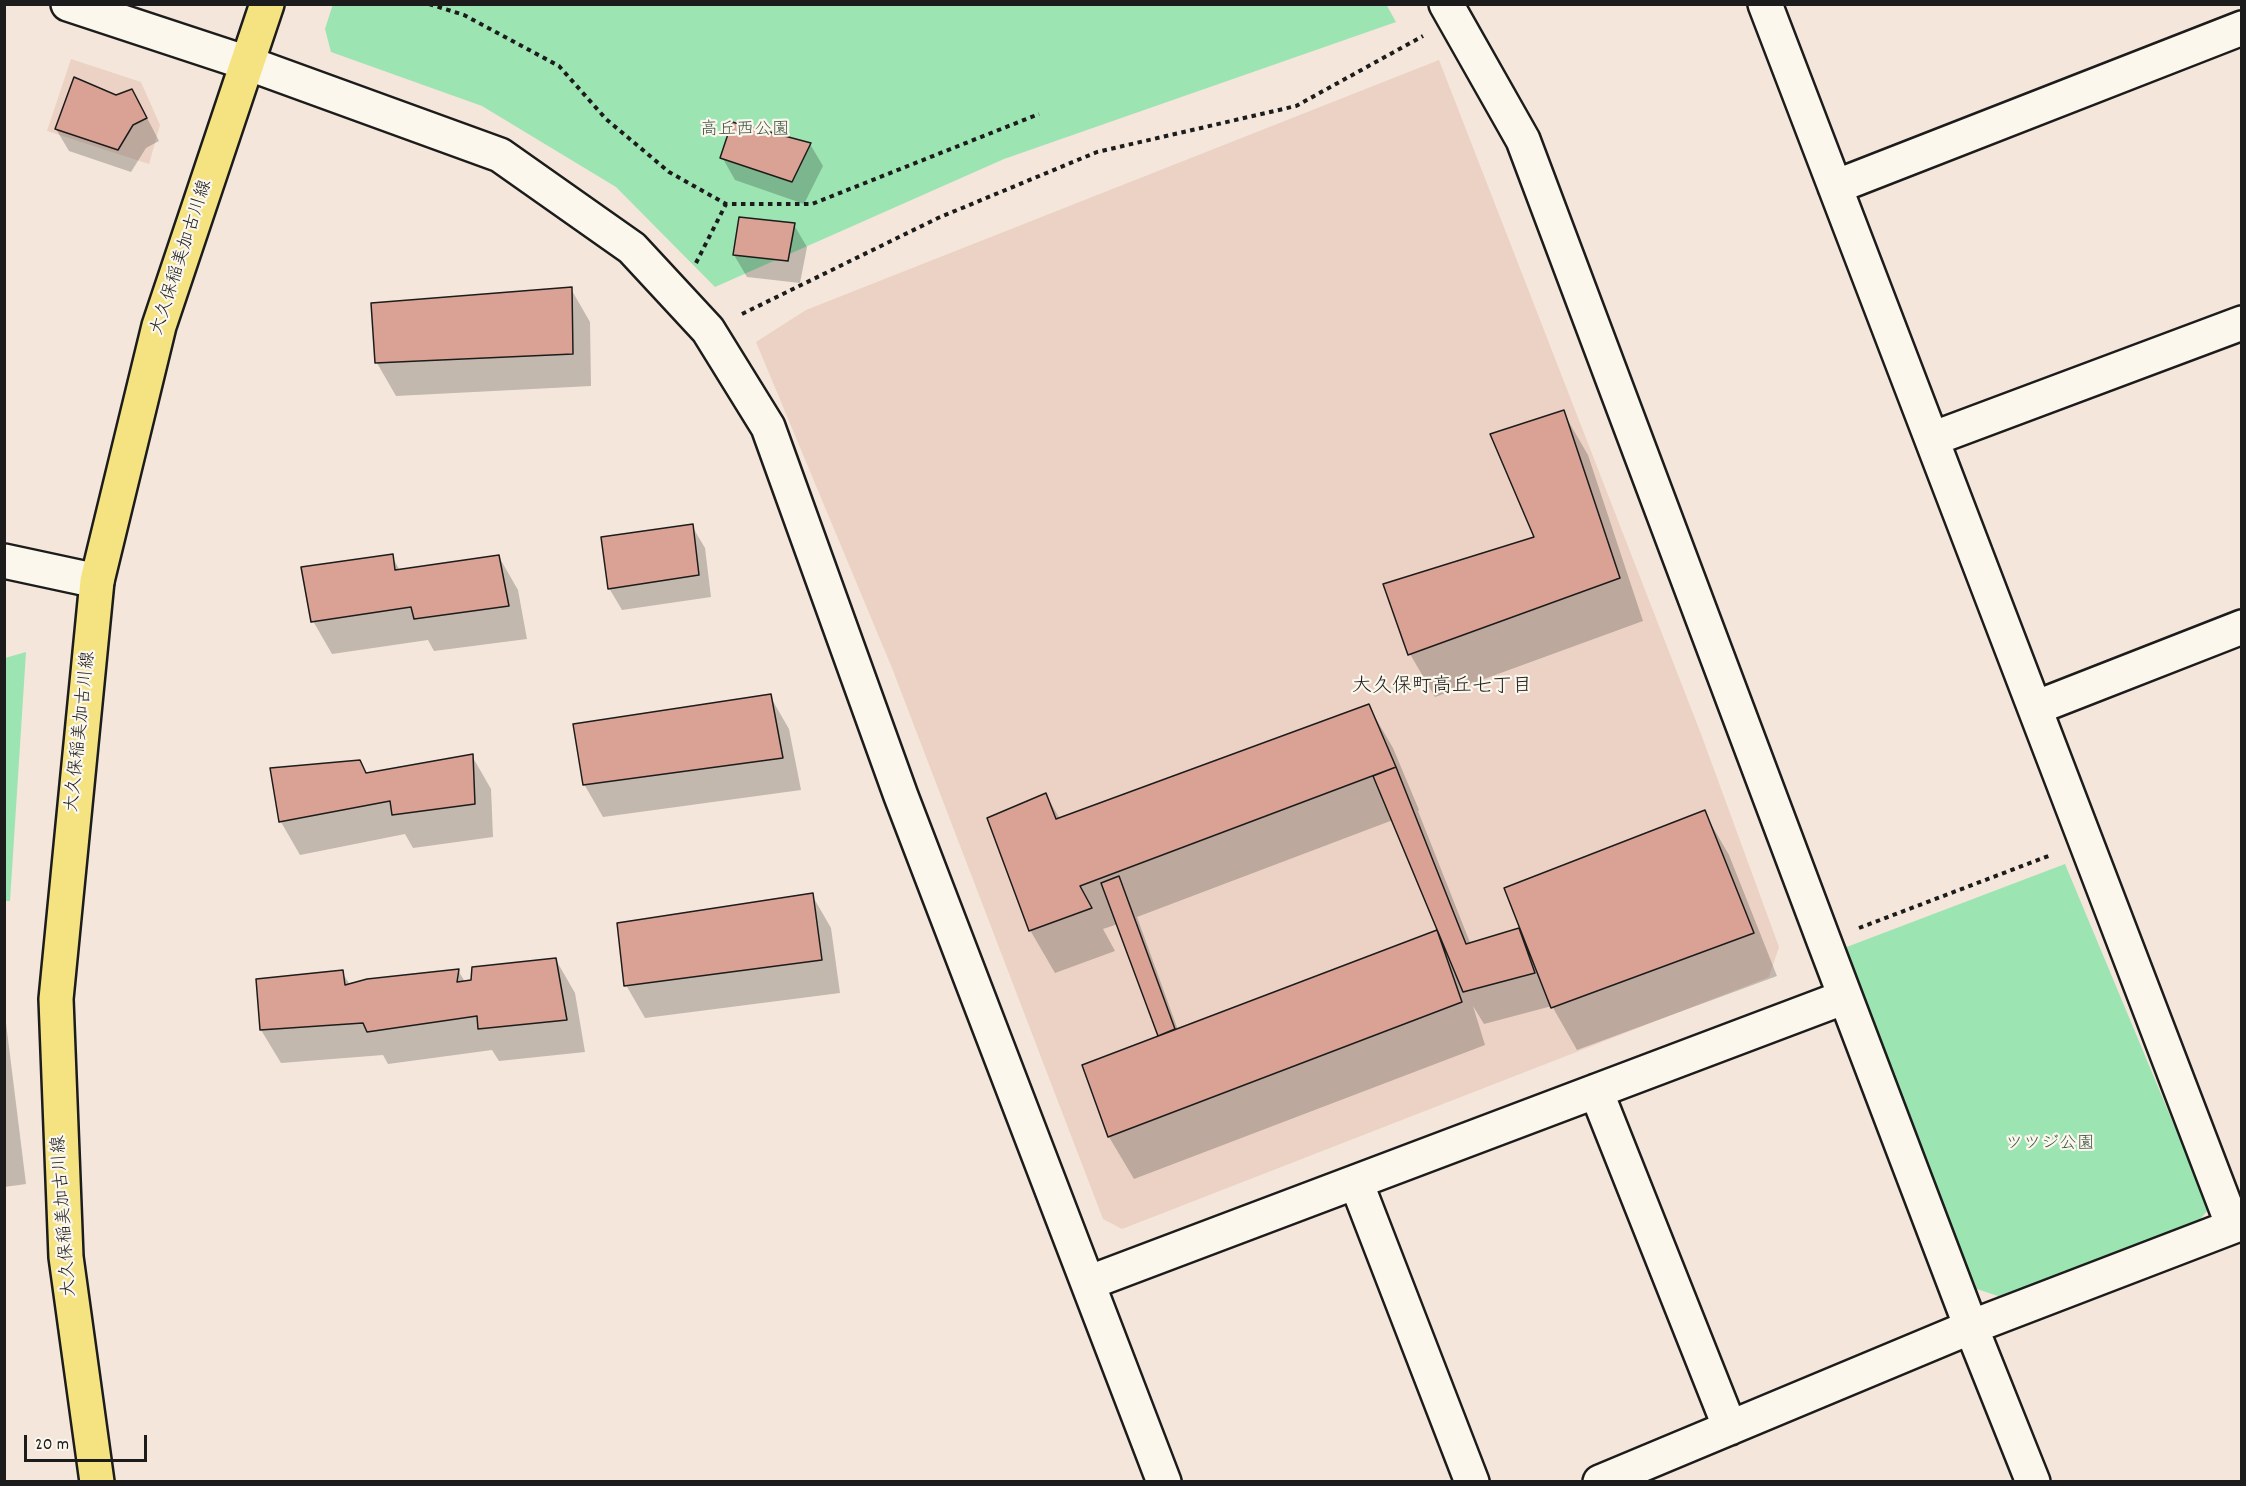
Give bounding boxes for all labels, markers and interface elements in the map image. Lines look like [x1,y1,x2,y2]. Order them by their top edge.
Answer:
park label: 高丘西公園 [700,121,790,143]
street label: 大久保稲美加古川線 [148,178,218,338]
street label: 大久保稲美加古川線 [63,650,101,814]
district label: 大久保町高丘七丁目 [1352,676,1532,700]
street label: 大久保稲美加古川線 [50,1134,82,1298]
park label: ツツジ公園 [2005,1135,2095,1157]
scale bar [27,1423,150,1461]
text: 20 m [35,1433,69,1458]

